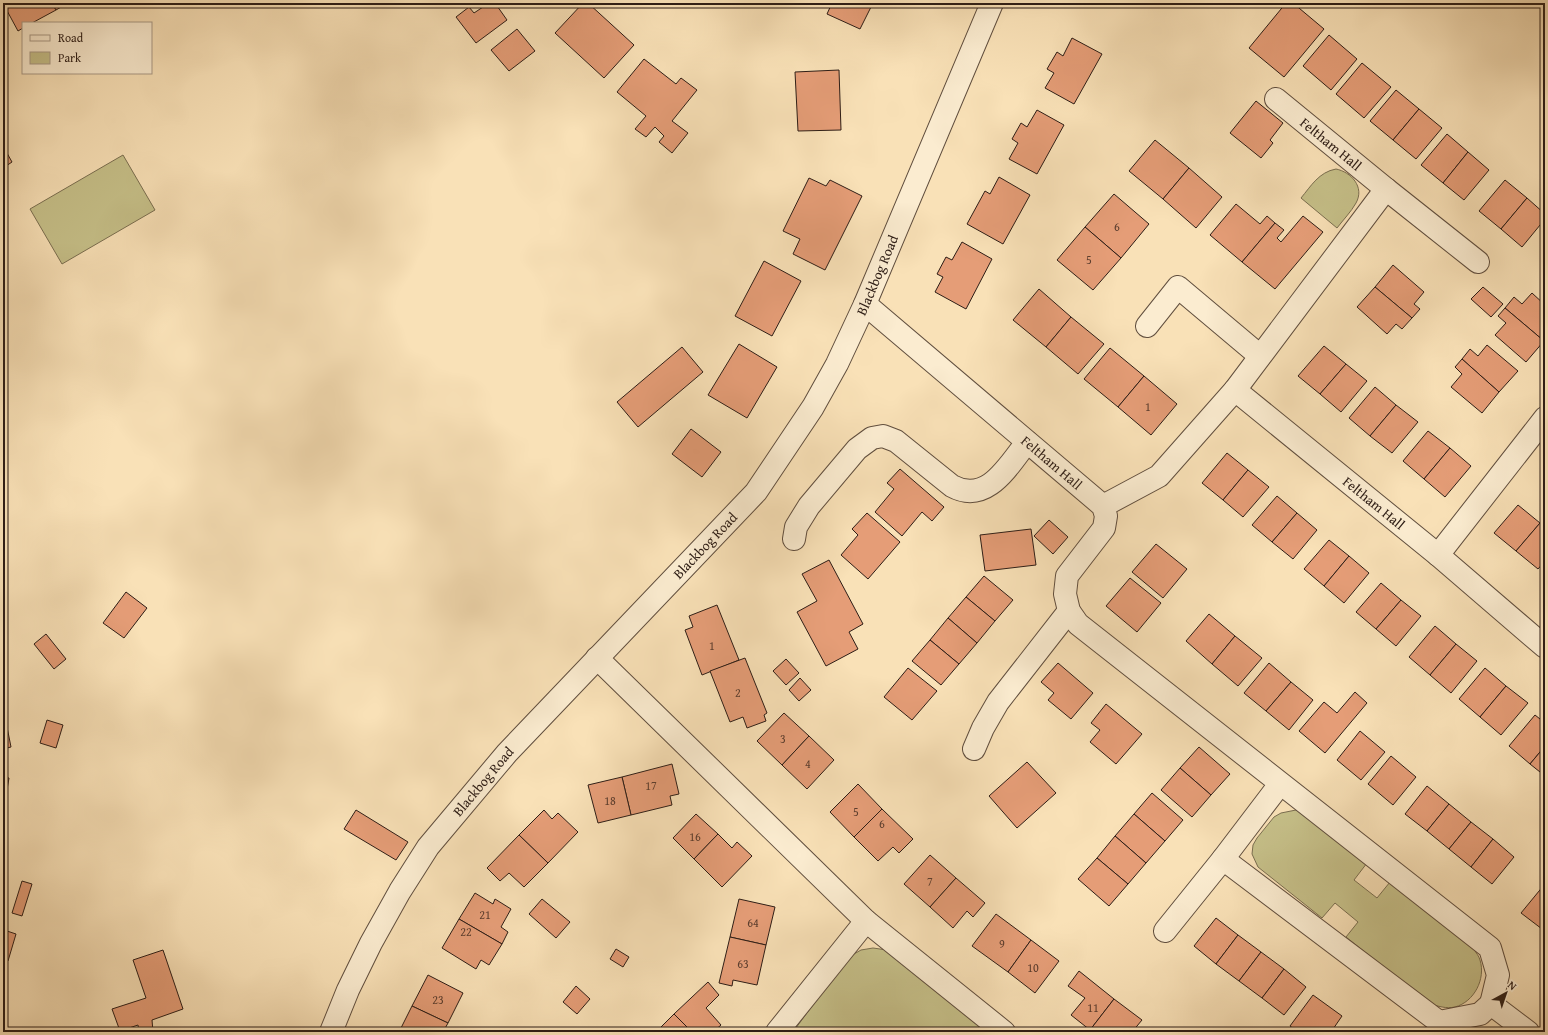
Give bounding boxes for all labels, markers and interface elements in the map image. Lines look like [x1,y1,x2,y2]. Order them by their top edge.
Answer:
legend [22,22,152,74]
text: Road [58,29,84,46]
text: Park [58,49,82,66]
street label: Feltham Hall [1296,113,1366,175]
house number: 6 [1114,218,1120,235]
street label: Blackbog Road [851,231,903,319]
house number: 5 [1086,251,1092,268]
house number: 1 [1145,398,1151,415]
street label: Feltham Hall [1017,431,1087,494]
street label: Feltham Hall [1339,472,1409,534]
street label: Blackbog Road [668,507,742,583]
house number: 1 [709,637,715,654]
house number: 2 [735,684,741,701]
house number: 3 [780,730,786,747]
street label: Blackbog Road [448,742,518,821]
house number: 4 [805,755,811,772]
house number: 17 [645,777,657,794]
house number: 18 [604,792,616,809]
house number: 5 [853,803,859,820]
house number: 6 [879,815,885,832]
house number: 16 [689,828,701,845]
house number: 7 [927,873,933,890]
house number: 21 [479,906,491,923]
house number: 64 [747,914,759,931]
house number: 22 [460,923,472,940]
house number: 9 [999,935,1005,952]
house number: 63 [737,955,749,972]
house number: 10 [1027,959,1039,976]
north arrow [1486,973,1526,1013]
text: N [1504,977,1521,994]
house number: 23 [432,991,444,1008]
house number: 11 [1087,999,1099,1016]

